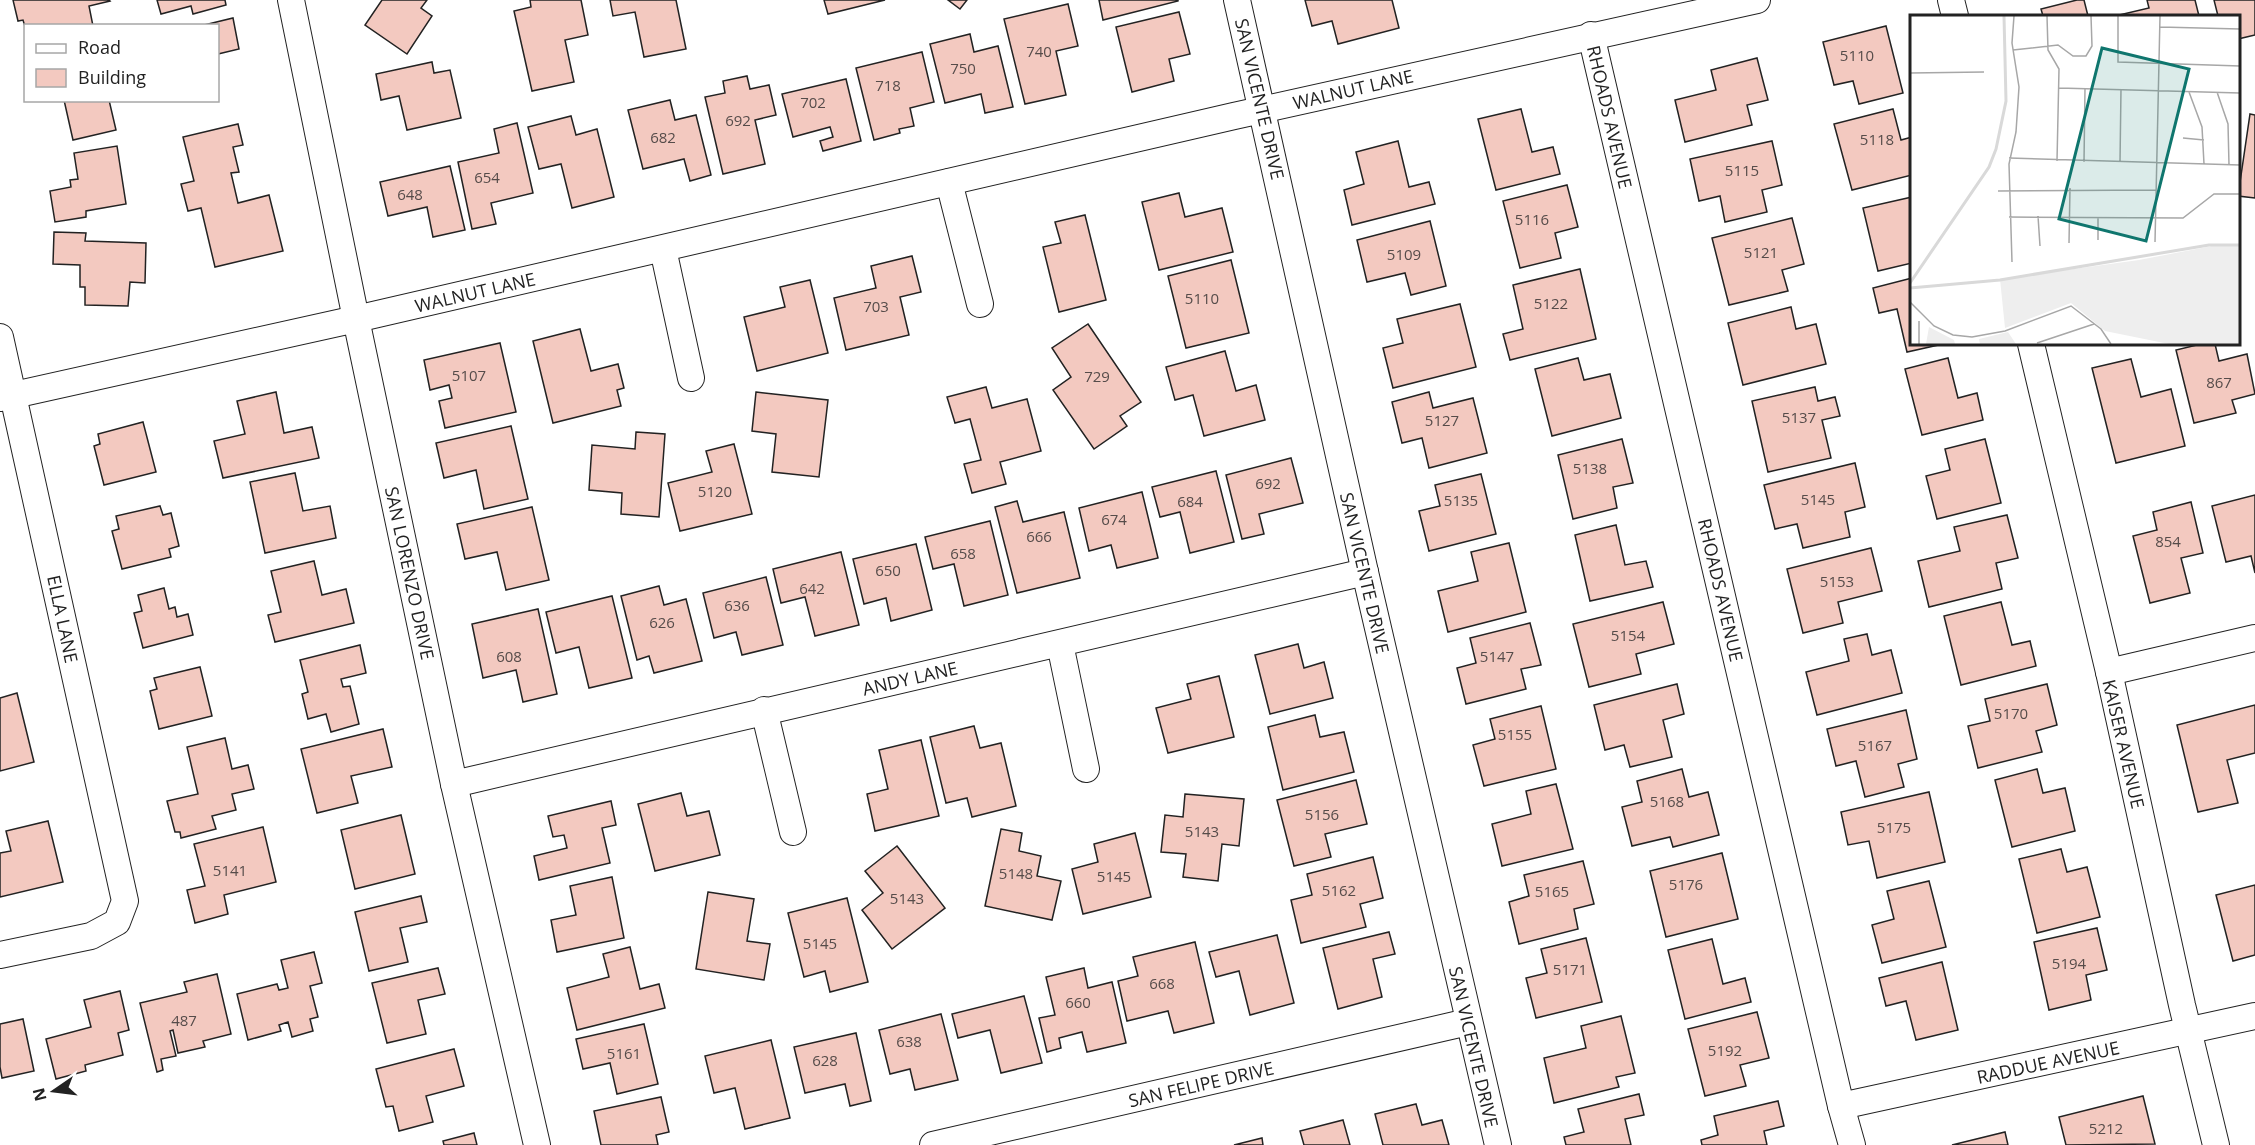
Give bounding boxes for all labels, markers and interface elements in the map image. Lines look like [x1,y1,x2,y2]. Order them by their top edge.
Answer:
inset map [1910,15,2240,345]
street label: SAN VICENTE DRIVE [1230,16,1290,182]
legend [24,24,219,102]
text: Road [78,35,121,59]
house number: 740 [1026,41,1052,61]
street label: RHOADS AVENUE [1582,43,1638,191]
house number: 5110 [1840,45,1874,65]
house number: 750 [950,58,976,78]
street label: WALNUT LANE [1290,63,1416,115]
text: Building [78,65,146,89]
house number: 718 [875,75,901,95]
house number: 702 [800,92,826,112]
house number: 692 [725,110,751,130]
house number: 682 [650,127,676,147]
house number: 5118 [1860,129,1894,149]
house number: 5115 [1725,160,1759,180]
house number: 654 [474,167,500,187]
house number: 648 [397,184,423,204]
house number: 5116 [1515,209,1549,229]
house number: 5121 [1744,242,1778,262]
house number: 5109 [1387,244,1421,264]
street label: WALNUT LANE [412,266,538,318]
house number: 5110 [1185,288,1219,308]
house number: 5122 [1534,293,1568,313]
house number: 703 [863,296,889,316]
house number: 5107 [452,365,486,385]
house number: 729 [1084,366,1110,386]
house number: 867 [2206,372,2232,392]
house number: 5137 [1782,407,1816,427]
house number: 5127 [1425,410,1459,430]
house number: 5138 [1573,458,1607,478]
house number: 692 [1255,473,1281,493]
house number: 5120 [698,481,732,501]
street label: SAN LORENZO DRIVE [380,484,440,662]
house number: 5145 [1801,489,1835,509]
street label: SAN VICENTE DRIVE [1335,490,1395,656]
house number: 5135 [1444,490,1478,510]
house number: 684 [1177,491,1203,511]
house number: 674 [1101,509,1127,529]
street label: RHOADS AVENUE [1693,516,1749,664]
house number: 666 [1026,526,1052,546]
house number: 854 [2155,531,2181,551]
house number: 658 [950,543,976,563]
house number: 650 [875,560,901,580]
house number: 5153 [1820,571,1854,591]
street label: ELLA LANE [42,573,84,665]
house number: 642 [799,578,825,598]
house number: 636 [724,595,750,615]
house number: 626 [649,612,675,632]
house number: 5154 [1611,625,1646,645]
house number: 608 [496,646,522,666]
house number: 5147 [1480,646,1514,666]
street label: ANDY LANE [860,655,960,701]
street label: KAISER AVENUE [2097,677,2151,811]
house number: 5170 [1994,703,2028,723]
house number: 5155 [1498,724,1532,744]
house number: 5167 [1858,735,1892,755]
house number: 5168 [1650,791,1684,811]
house number: 5156 [1305,804,1339,824]
house number: 5175 [1877,817,1911,837]
house number: 5143 [1185,821,1219,841]
house number: 5141 [213,860,247,880]
house number: 5148 [999,863,1033,883]
house number: 5145 [1097,866,1131,886]
house number: 5176 [1669,874,1703,894]
house number: 5162 [1322,880,1356,900]
house number: 5165 [1535,881,1569,901]
house number: 5143 [890,888,924,908]
house number: 5145 [803,933,837,953]
house number: 5194 [2052,953,2087,973]
house number: 5171 [1553,959,1587,979]
street label: SAN VICENTE DRIVE [1444,964,1504,1130]
house number: 668 [1149,973,1175,993]
house number: 660 [1065,992,1091,1012]
house number: 487 [171,1010,197,1030]
house number: 638 [896,1031,922,1051]
street label: RADDUE AVENUE [1974,1035,2122,1089]
house number: 5192 [1708,1040,1742,1060]
house number: 5161 [607,1043,641,1063]
house number: 628 [812,1050,838,1070]
street label: SAN FELIPE DRIVE [1126,1056,1276,1112]
north arrow [24,1061,84,1121]
text: N [27,1086,52,1104]
house number: 5212 [2089,1118,2123,1138]

